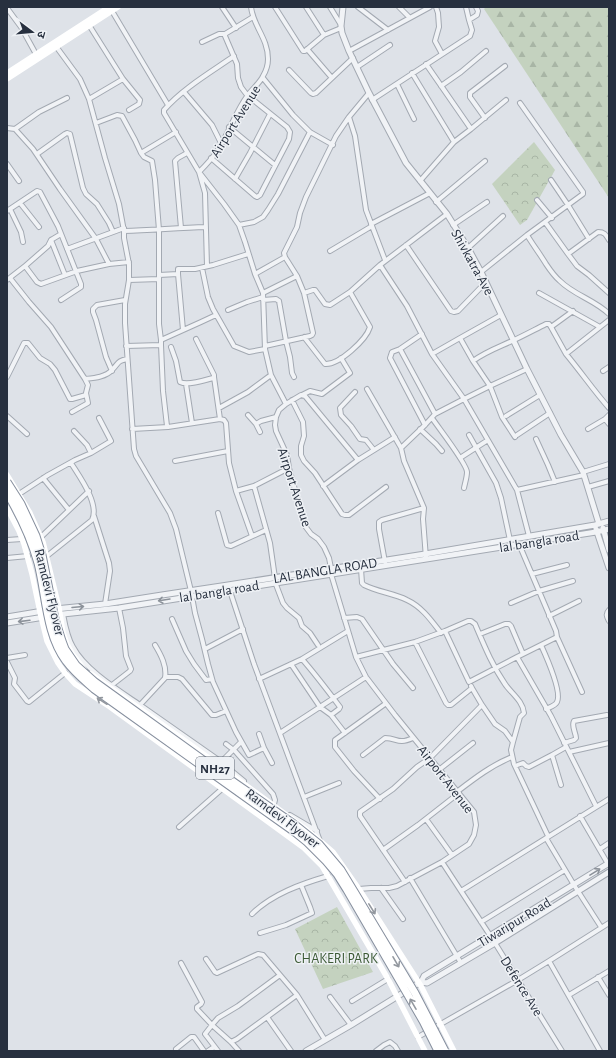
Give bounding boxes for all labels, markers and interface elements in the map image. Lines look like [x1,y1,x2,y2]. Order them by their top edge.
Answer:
north arrow [12,12,52,52]
text: उ [35,30,47,40]
street label: Airport Avenue [208,83,264,160]
street label: Shivkatra Ave [448,227,496,298]
street label: Airport Avenue [275,446,313,528]
street label: lal bangla road [498,529,580,555]
street label: Ramdevi Flyover [31,547,67,638]
street label: LAL BANGLA ROAD [272,556,378,586]
street label: lal bangla road [178,579,260,605]
one-way arrow [158,596,171,604]
one-way arrow [71,603,84,610]
one-way arrow [18,617,31,624]
one-way arrow [96,697,108,705]
street label: Airport Avenue [414,743,476,816]
road number: NH27 [196,757,234,779]
street label: Ramdevi Flyover [243,786,323,851]
one-way arrow [589,867,601,875]
street label: Tiwaripur Road [476,896,553,950]
one-way arrow [368,903,376,914]
park label: CHAKERI PARK [294,952,378,966]
street label: Defence Ave [497,954,545,1019]
one-way arrow [393,956,401,968]
one-way arrow [409,998,417,1010]

